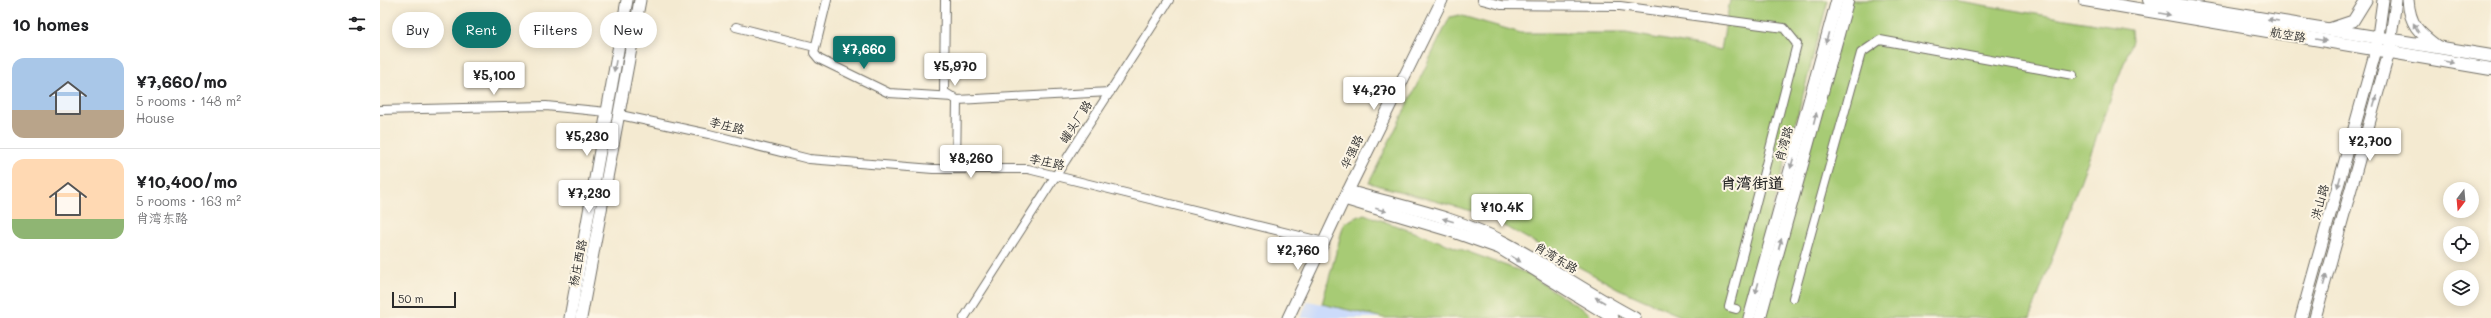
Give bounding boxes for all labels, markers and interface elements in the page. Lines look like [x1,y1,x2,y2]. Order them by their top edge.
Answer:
one-way arrow [2159,11,2171,17]
chip: Buy [392,12,444,48]
chip: Rent [452,12,511,48]
chip: Filters [519,12,592,48]
chip: New [600,12,657,48]
text: 10 homes [12,13,89,35]
icon: filters [346,13,368,35]
one-way arrow [2267,17,2279,23]
one-way arrow [2413,22,2420,34]
street label: 航空路 [2269,23,2307,45]
one-way arrow [1824,32,1830,44]
pin: ¥7,660 [831,36,897,70]
one-way arrow [2315,37,2327,43]
text: ¥7,660 [842,40,886,57]
pin: ¥5,970 [922,53,988,87]
text: ¥5,970 [933,57,977,74]
one-way arrow [2443,59,2455,65]
one-way arrow [612,60,618,72]
pin: ¥5,100 [461,62,527,96]
text: ¥5,100 [473,66,515,83]
text: ¥7,660/mo [136,70,227,92]
icon: home [44,74,92,122]
pin: ¥4,270 [1341,77,1407,111]
text: ¥4,270 [1352,81,1396,98]
text: 5 rooms · 148 m² [136,92,241,109]
one-way arrow [2372,95,2378,107]
street label: 罐头厂路 [1055,97,1095,146]
text: House [136,109,174,126]
one-way arrow [1812,112,1818,124]
street label: 李庄路 [708,113,747,137]
pin: ¥5,230 [554,123,620,157]
street label: 肖湾路 [1770,124,1796,163]
text: ¥5,230 [565,127,609,144]
pin: ¥2,700 [2337,128,2403,162]
street label: 华强路 [1336,132,1366,171]
text: ¥2,700 [2348,132,2392,149]
pin: ¥8,260 [938,145,1004,179]
text: ¥8,260 [949,149,993,166]
street label: 李庄路 [1028,149,1066,173]
one-way arrow [1789,157,1795,169]
text: ¥10,400/mo [136,170,237,192]
district label: 肖湾街道 [1720,172,1784,193]
icon: home [44,175,92,223]
one-way arrow [2336,176,2342,188]
pin: ¥7,230 [556,180,622,214]
street label: 洪山路 [2306,182,2332,221]
north arrow [2443,182,2479,218]
map controls [2443,182,2479,306]
text: ¥7,230 [567,184,611,201]
text: 5 rooms · 163 m² [136,192,241,209]
pin: ¥10.4K [1469,194,1535,228]
text: ¥10.4K [1480,198,1524,215]
one-way arrow [1375,207,1387,213]
text: 肖湾东路 [136,209,188,226]
one-way arrow [1442,217,1454,223]
button: locate [2443,226,2479,262]
pin: ¥2,760 [1265,237,1331,271]
one-way arrow [1777,237,1783,249]
street label: 杨庄西路 [565,238,589,288]
street label: 肖湾东路 [1532,238,1581,276]
text: ¥2,760 [1276,241,1320,258]
one-way arrow [1511,255,1521,263]
button: layers [2443,270,2479,306]
one-way arrow [2322,274,2328,286]
one-way arrow [1754,282,1760,294]
scale bar [392,290,456,309]
text: 50 m [398,291,424,306]
one-way arrow [1594,296,1606,303]

